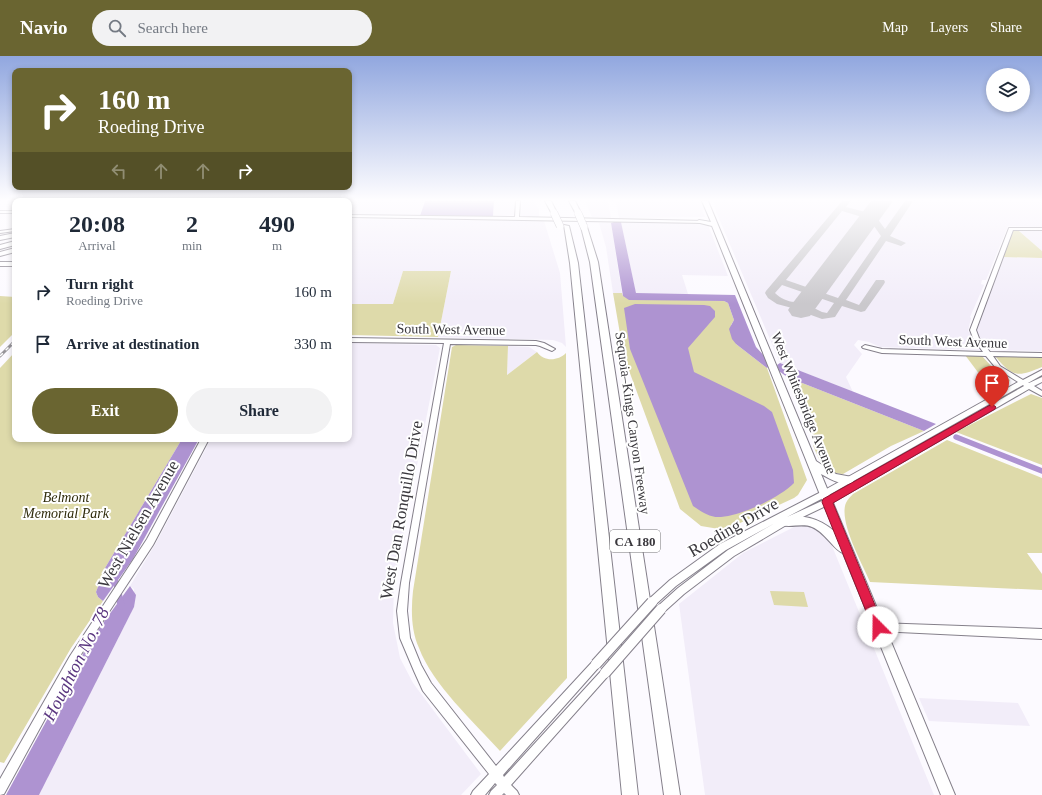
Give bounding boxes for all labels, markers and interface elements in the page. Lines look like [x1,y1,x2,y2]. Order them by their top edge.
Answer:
search box [92,10,372,46]
text: Navio [20,17,68,38]
icon: search [106,17,128,39]
text: Search here [138,20,208,36]
text: Map [882,20,908,35]
text: Layers [930,20,968,35]
text: Share [990,20,1022,35]
map controls [986,68,1030,112]
button: layers [986,68,1030,112]
icon: right [32,84,84,136]
text: 160 m [98,84,170,115]
text: Roeding Drive [98,117,204,137]
icon: left [108,160,130,182]
icon: ahead [150,160,172,182]
icon: ahead [192,160,214,182]
icon: right [234,160,256,182]
text: 20:08 [69,211,125,237]
text: 2 [186,211,198,237]
text: 490 [259,211,295,237]
text: Arrival [78,238,116,253]
text: min [182,238,202,253]
text: m [272,238,282,253]
text: Turn right [66,276,133,292]
icon: right [32,281,54,303]
text: 160 m [294,284,332,300]
text: Roeding Drive [66,293,143,308]
street label: South West Avenue [396,321,506,338]
street label: West Whitesbridge Avenue [768,330,839,476]
street label: Sequoia–Kings Canyon Freeway [612,331,653,515]
street label: South West Avenue [898,332,1008,351]
icon: arrive [32,333,54,355]
text: Arrive at destination [66,336,199,352]
text: 330 m [294,336,332,352]
pin [975,366,1009,407]
icon: arrive [981,372,1003,394]
button: Exit [32,388,178,434]
button: Share [186,388,332,434]
street label: West Dan Ronquillo Drive [376,419,427,601]
street label: West Nielsen Avenue [94,457,183,592]
park label: Belmont Memorial Park [22,490,110,521]
street label: Roeding Drive [685,494,782,561]
road number: CA 180 [610,530,660,552]
water label: Houghton No. 78 [38,604,113,725]
position arrow [857,606,899,648]

